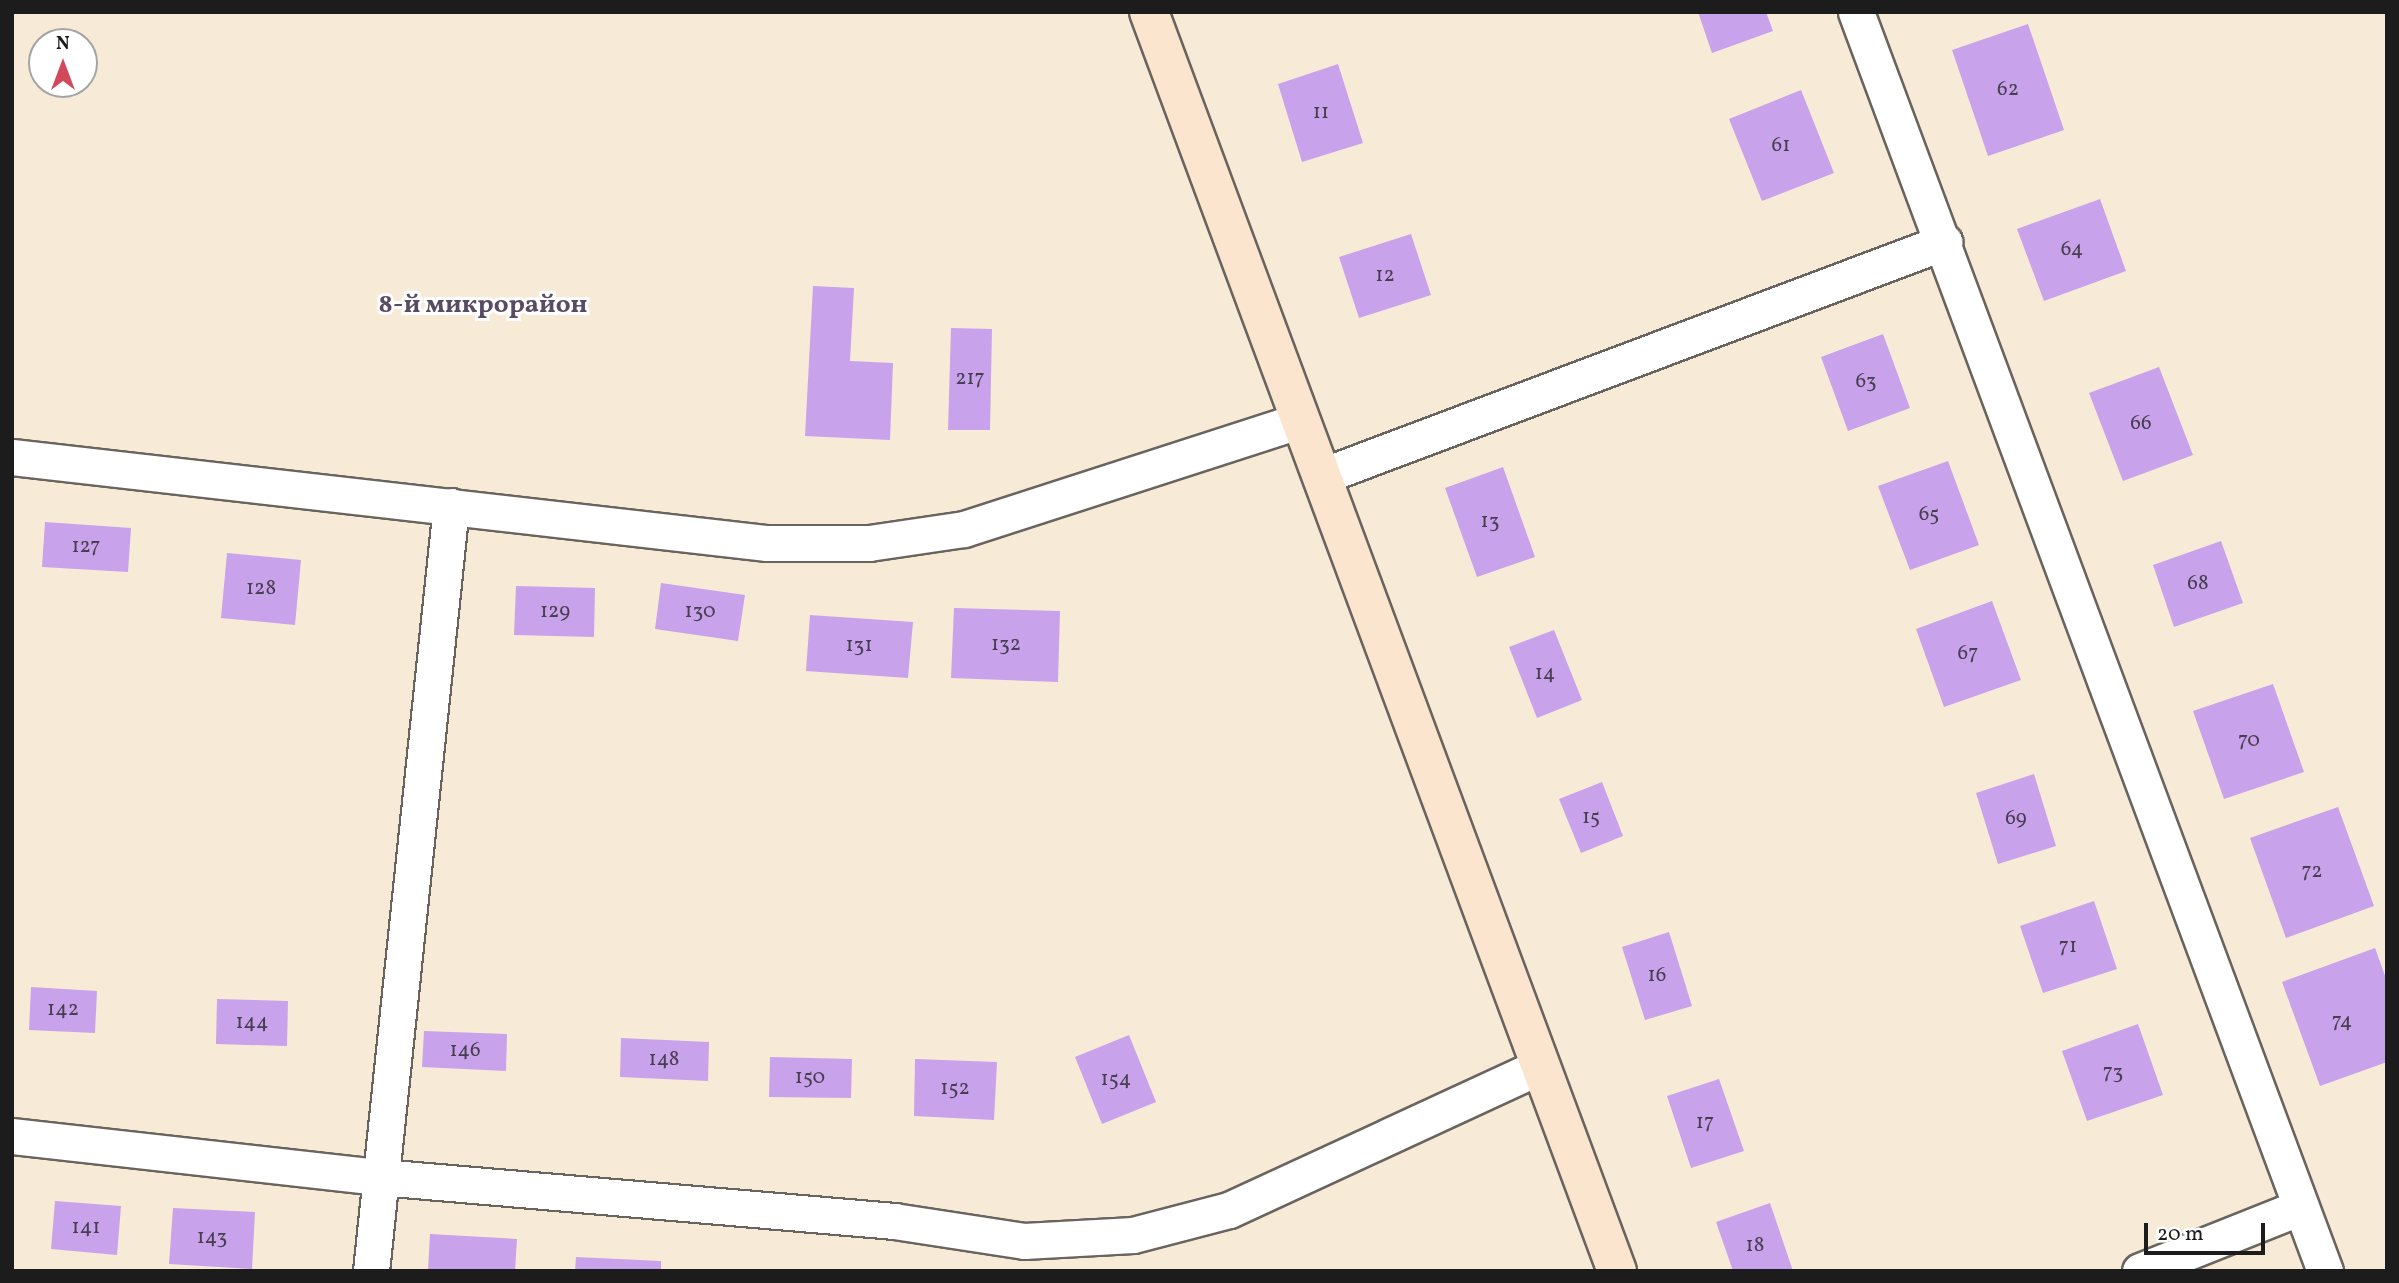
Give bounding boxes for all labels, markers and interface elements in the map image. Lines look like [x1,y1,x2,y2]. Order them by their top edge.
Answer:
north arrow [28,28,98,98]
text: N [56,31,70,57]
house number: 62 [1997,77,2019,103]
house number: 11 [1313,100,1329,126]
house number: 61 [1772,133,1790,159]
house number: 64 [2061,237,2083,263]
house number: 12 [1375,263,1395,289]
district label: 8-й микрорайон [379,290,587,322]
house number: 217 [955,366,985,392]
house number: 63 [1855,369,1877,395]
house number: 66 [2130,411,2152,437]
house number: 65 [1919,502,1939,528]
house number: 13 [1481,509,1499,535]
house number: 127 [71,534,101,560]
house number: 68 [2187,571,2209,597]
house number: 128 [246,576,276,602]
house number: 129 [540,599,570,625]
house number: 130 [684,599,716,625]
house number: 132 [991,632,1021,658]
house number: 131 [845,633,873,659]
house number: 67 [1958,641,1978,667]
house number: 14 [1535,661,1555,687]
house number: 70 [2238,728,2260,754]
house number: 15 [1582,805,1600,831]
house number: 69 [2005,806,2027,832]
house number: 72 [2301,859,2323,885]
house number: 71 [2059,934,2077,960]
house number: 16 [1648,963,1666,989]
house number: 142 [47,997,79,1023]
house number: 74 [2332,1009,2352,1035]
house number: 144 [235,1010,269,1036]
house number: 146 [449,1038,481,1064]
house number: 148 [649,1047,679,1073]
house number: 73 [2103,1060,2123,1086]
house number: 150 [795,1065,825,1091]
house number: 154 [1101,1067,1131,1093]
house number: 152 [940,1076,970,1102]
house number: 17 [1696,1110,1714,1136]
scale bar [2147,1210,2268,1254]
house number: 141 [72,1215,100,1241]
text: 20 m [2157,1220,2203,1249]
house number: 143 [197,1225,227,1251]
house number: 18 [1746,1233,1764,1259]

